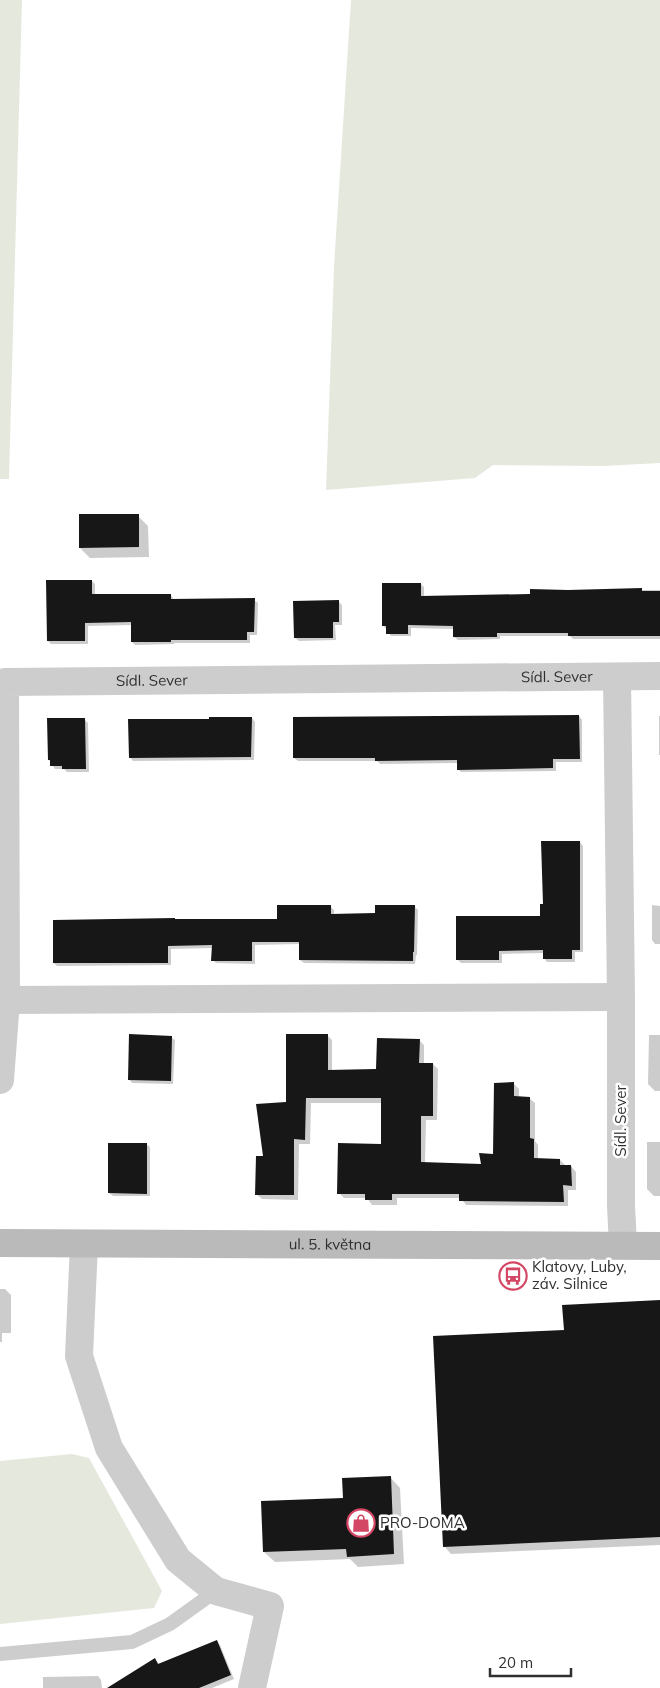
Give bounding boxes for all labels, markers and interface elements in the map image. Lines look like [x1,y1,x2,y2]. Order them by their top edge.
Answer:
street label: Sídl. Sever [521,667,593,686]
street label: Sídl. Sever [116,670,188,690]
street label: Sídl. Sever [611,1085,630,1157]
street label: ul. 5. května [289,1234,371,1254]
place label: Klatovy, Luby, záv. Silnice [532,1257,627,1293]
bus stop icon: Klatovy, Luby, záv. Silnice [498,1261,528,1291]
shop icon: PRO-DOMA [346,1508,376,1538]
place label: PRO-DOMA [380,1513,465,1532]
scale bar [490,1646,571,1678]
text: 20 m [498,1653,533,1672]

